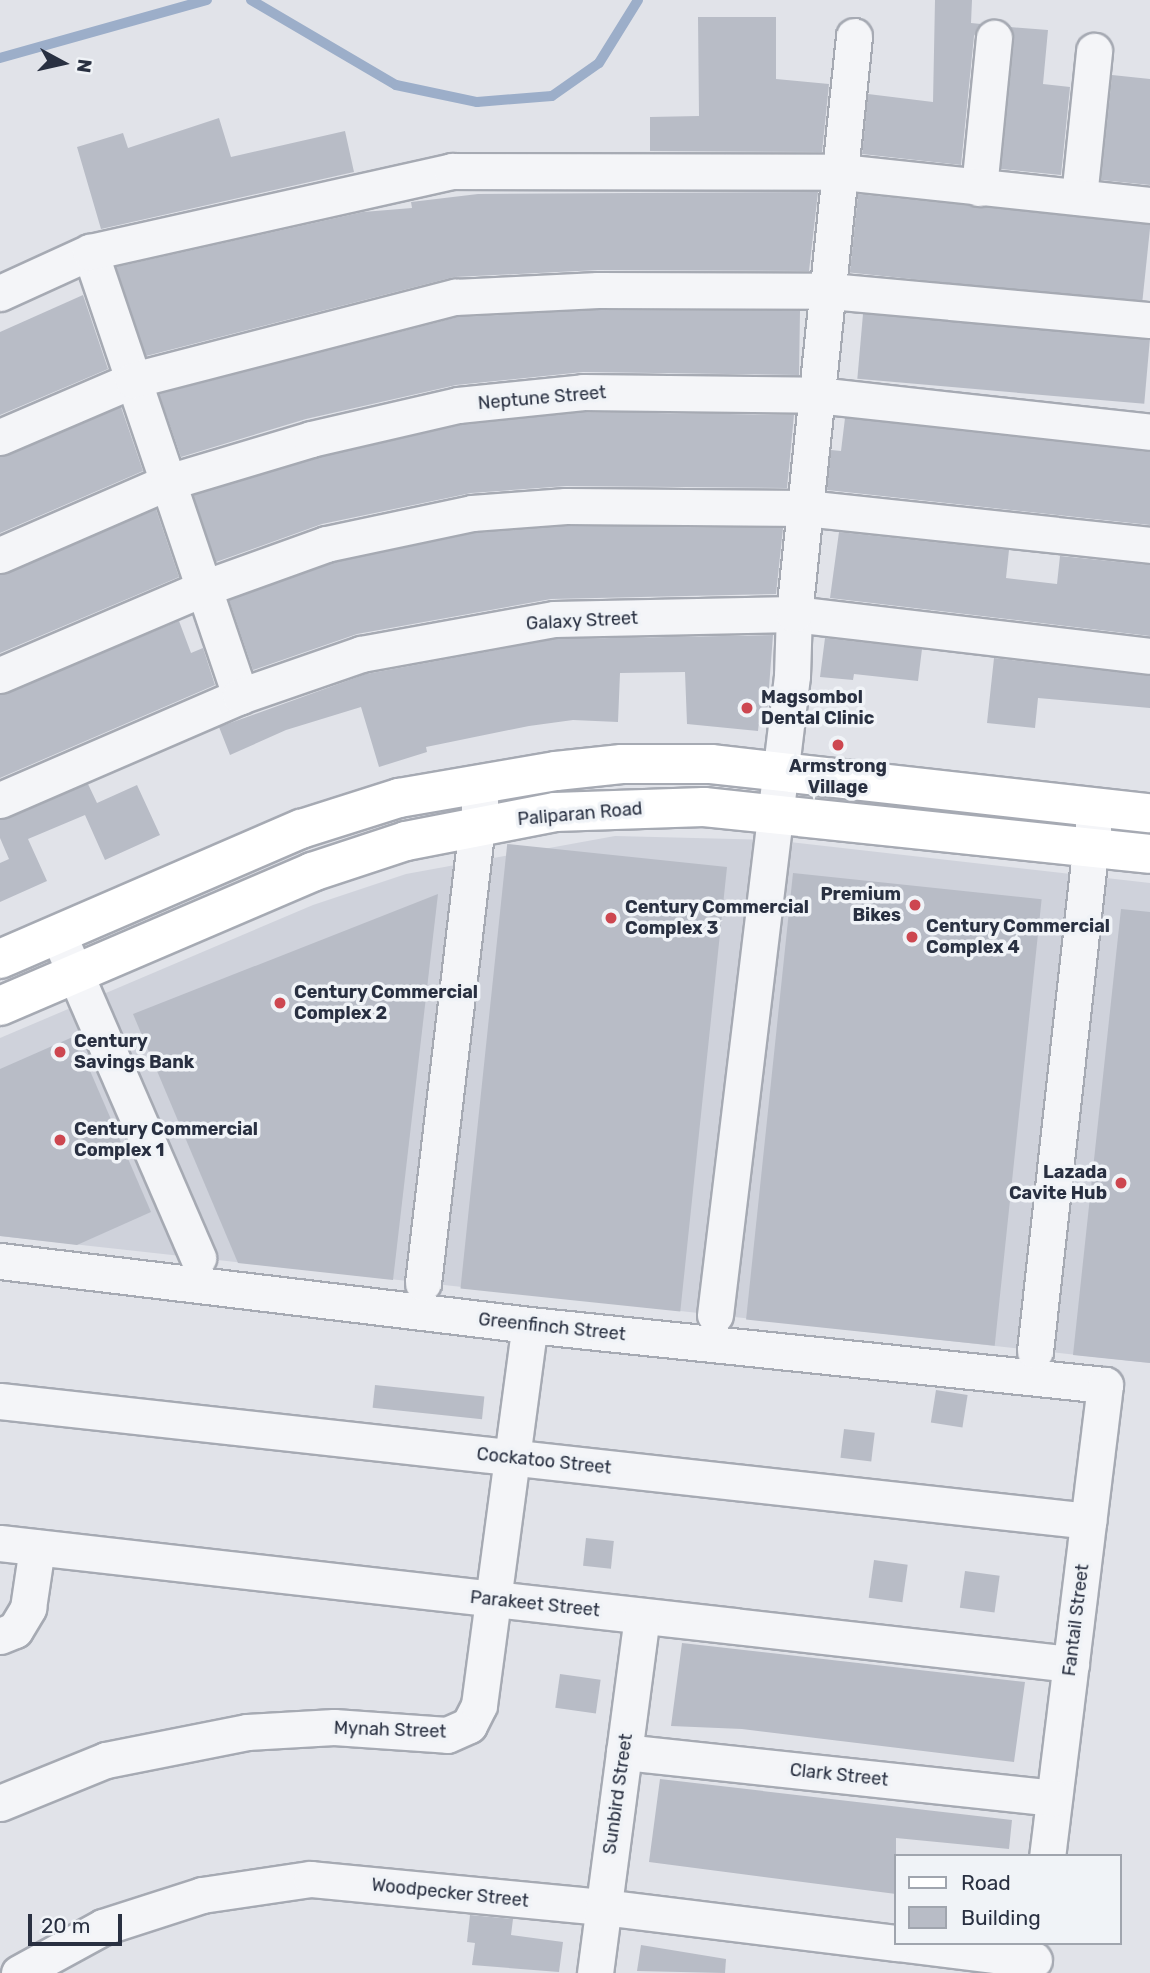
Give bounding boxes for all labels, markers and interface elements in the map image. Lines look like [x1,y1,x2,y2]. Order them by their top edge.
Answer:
north arrow [28,28,98,98]
text: N [72,58,97,74]
street label: Neptune Street [477,382,607,414]
street label: Galaxy Street [525,607,639,635]
place label: Magsombol Dental Clinic [761,687,874,730]
marker: Magsombol Dental Clinic [739,700,755,716]
marker: Armstrong Village [830,737,846,753]
place label: Armstrong Village [789,756,887,798]
street label: Paliparan Road [517,798,643,830]
place label: Premium Bikes [820,884,901,926]
place label: Century Commercial Complex 3 [625,897,809,940]
marker: Premium Bikes [907,897,923,913]
marker: Century Commercial Complex 3 [603,910,619,926]
place label: Century Commercial Complex 4 [926,916,1110,958]
marker: Century Commercial Complex 4 [904,929,920,945]
place label: Century Commercial Complex 2 [294,982,478,1024]
marker: Century Commercial Complex 2 [272,995,288,1011]
place label: Century Savings Bank [74,1031,194,1074]
marker: Century Savings Bank [52,1044,68,1060]
place label: Century Commercial Complex 1 [74,1119,258,1162]
marker: Century Commercial Complex 1 [52,1132,68,1148]
place label: Lazada Cavite Hub [1009,1162,1107,1204]
marker: Lazada Cavite Hub [1113,1175,1129,1191]
street label: Greenfinch Street [477,1309,627,1345]
street label: Cockatoo Street [476,1443,612,1479]
street label: Fantail Street [1058,1563,1094,1677]
street label: Parakeet Street [469,1586,601,1622]
street label: Mynah Street [333,1717,447,1743]
street label: Sunbird Street [599,1732,637,1856]
street label: Clark Street [789,1759,889,1791]
legend [894,1854,1122,1945]
text: Road [961,1870,1011,1895]
street label: Woodpecker Street [370,1874,530,1912]
scale bar [32,1899,126,1943]
text: Building [961,1905,1041,1930]
text: 20 m [41,1913,90,1938]

